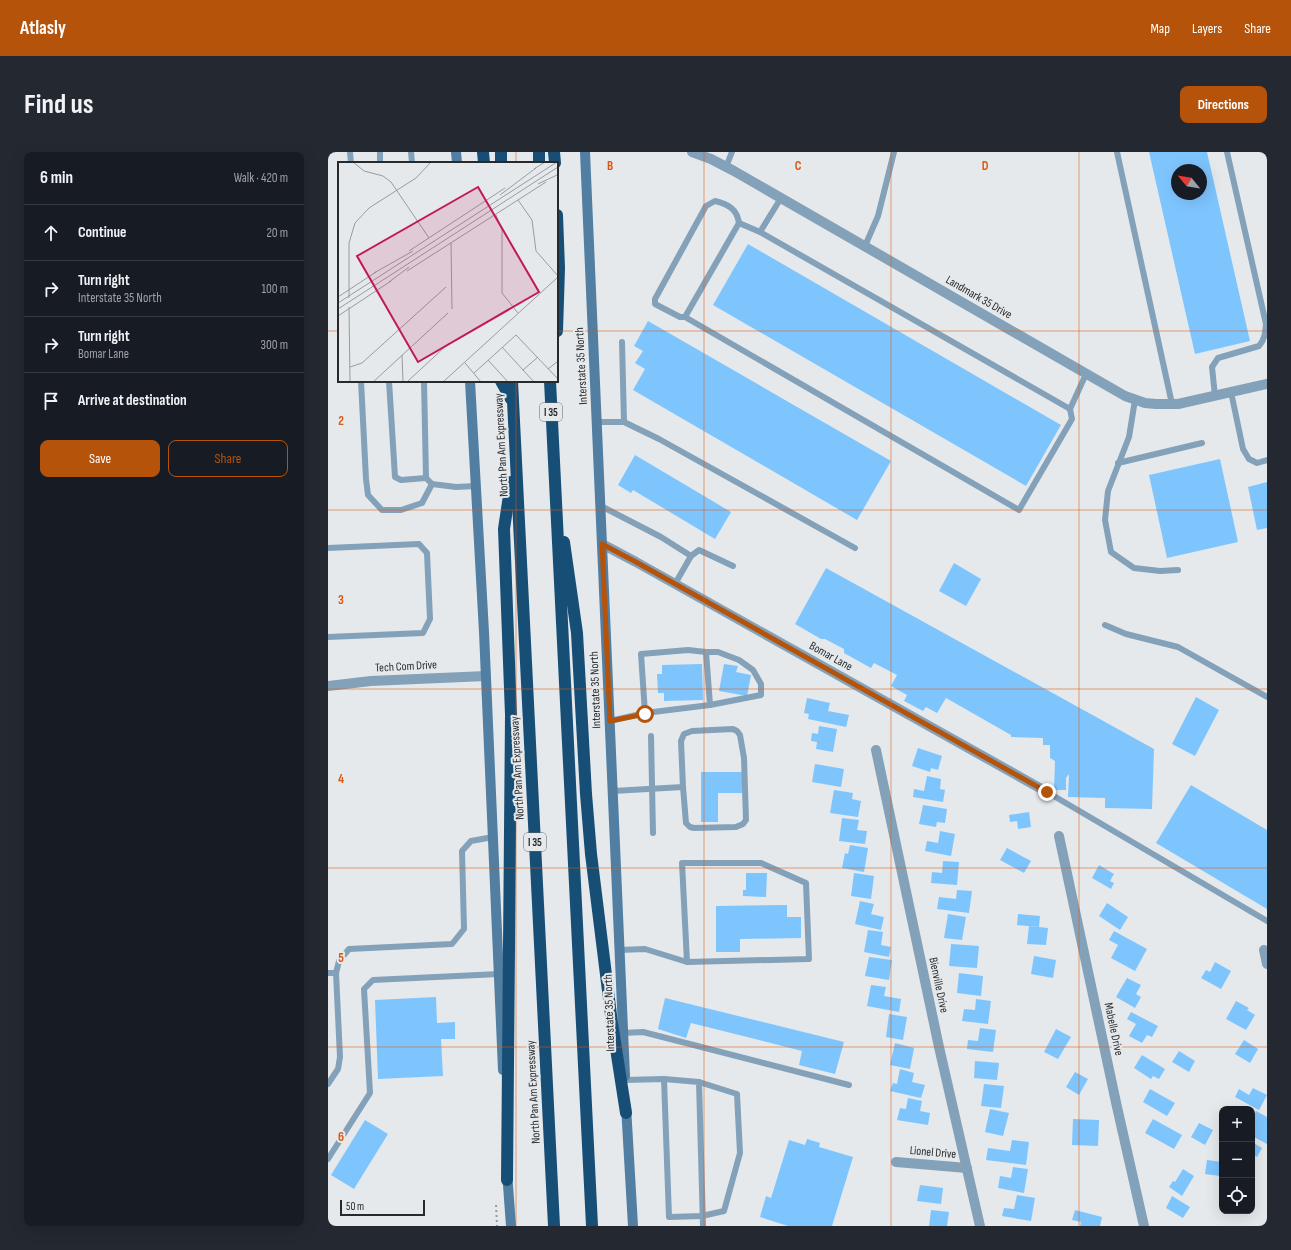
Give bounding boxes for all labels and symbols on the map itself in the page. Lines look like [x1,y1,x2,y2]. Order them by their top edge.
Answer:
text: B [607,158,613,174]
text: C [795,158,802,174]
text: D [982,158,989,174]
inset map [338,162,558,382]
north arrow [1171,164,1207,200]
street label: Landmark 35 Drive [943,272,1015,323]
street label: Interstate 35 North [572,327,591,405]
street label: North Pan Am Expressway [491,392,512,497]
road number: I 35 [540,403,562,421]
text: 2 [338,413,344,429]
text: 3 [338,592,344,608]
street label: Bomar Lane [807,638,855,674]
street label: Interstate 35 North [587,651,604,729]
street label: Tech Com Drive [375,657,438,676]
route start [636,705,654,723]
street label: North Pan Am Expressway [507,715,528,820]
text: 4 [338,771,344,787]
route end [1038,783,1056,801]
road number: I 35 [524,833,546,851]
text: 5 [338,950,344,966]
street label: Bienville Drive [925,956,952,1014]
street label: Interstate 35 North [601,974,618,1052]
street label: Mabelle Drive [1101,1001,1126,1057]
street label: North Pan Am Expressway [523,1039,544,1144]
text: 6 [338,1129,344,1145]
street label: Lionel Drive [909,1143,957,1162]
scale bar [340,1198,425,1217]

